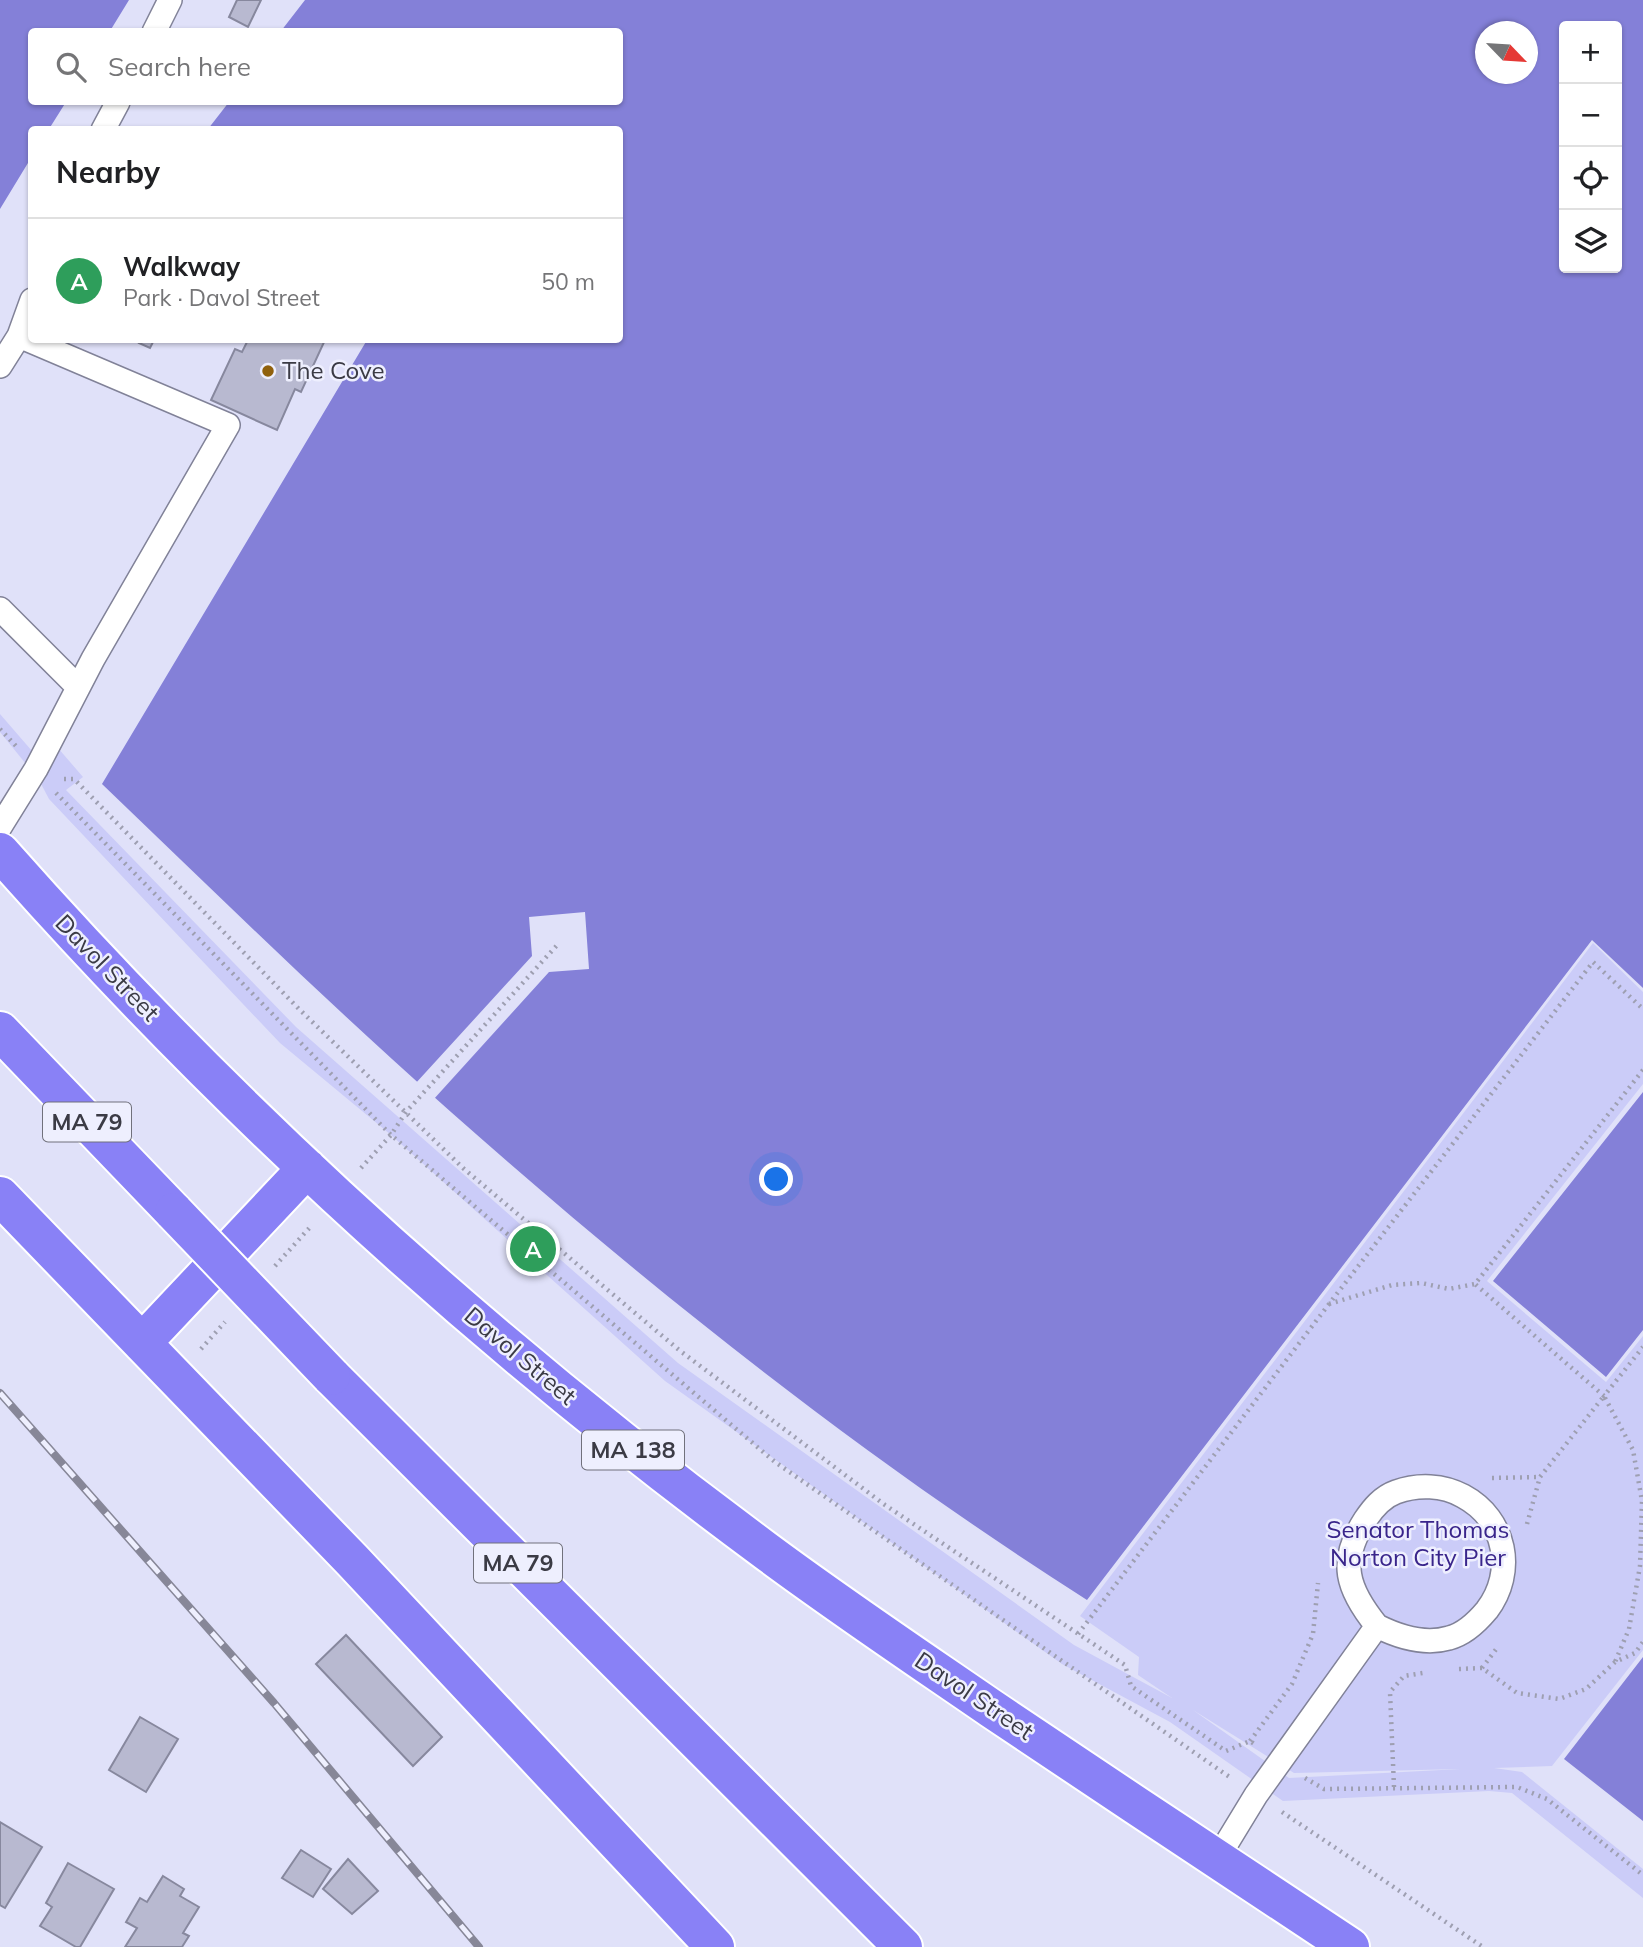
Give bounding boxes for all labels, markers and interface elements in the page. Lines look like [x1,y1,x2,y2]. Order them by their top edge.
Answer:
north arrow [1475,21,1538,84]
map controls [1559,21,1622,273]
button: + [1559,21,1622,84]
search box [28,28,623,105]
icon: search [52,48,90,86]
text: Search here [108,50,251,83]
button: − [1559,84,1622,147]
button: locate [1559,147,1622,210]
text: Nearby [56,153,160,191]
button: layers [1559,210,1622,273]
text: Walkway [123,250,240,283]
text: A [70,267,88,296]
text: 50 m [541,267,595,296]
text: Park · Davol Street [123,283,320,312]
place label: The Cove [282,355,385,385]
marker: The Cove [260,363,276,379]
street label: Davol Street [49,908,166,1027]
road number: MA 79 [43,1102,131,1142]
your location [759,1162,793,1196]
pin: A [510,1223,556,1275]
street label: Davol Street [459,1300,583,1411]
road number: MA 138 [582,1430,684,1470]
park label: Senator Thomas Norton City Pier [1326,1514,1510,1572]
road number: MA 79 [474,1544,562,1582]
street label: Davol Street [909,1644,1040,1746]

